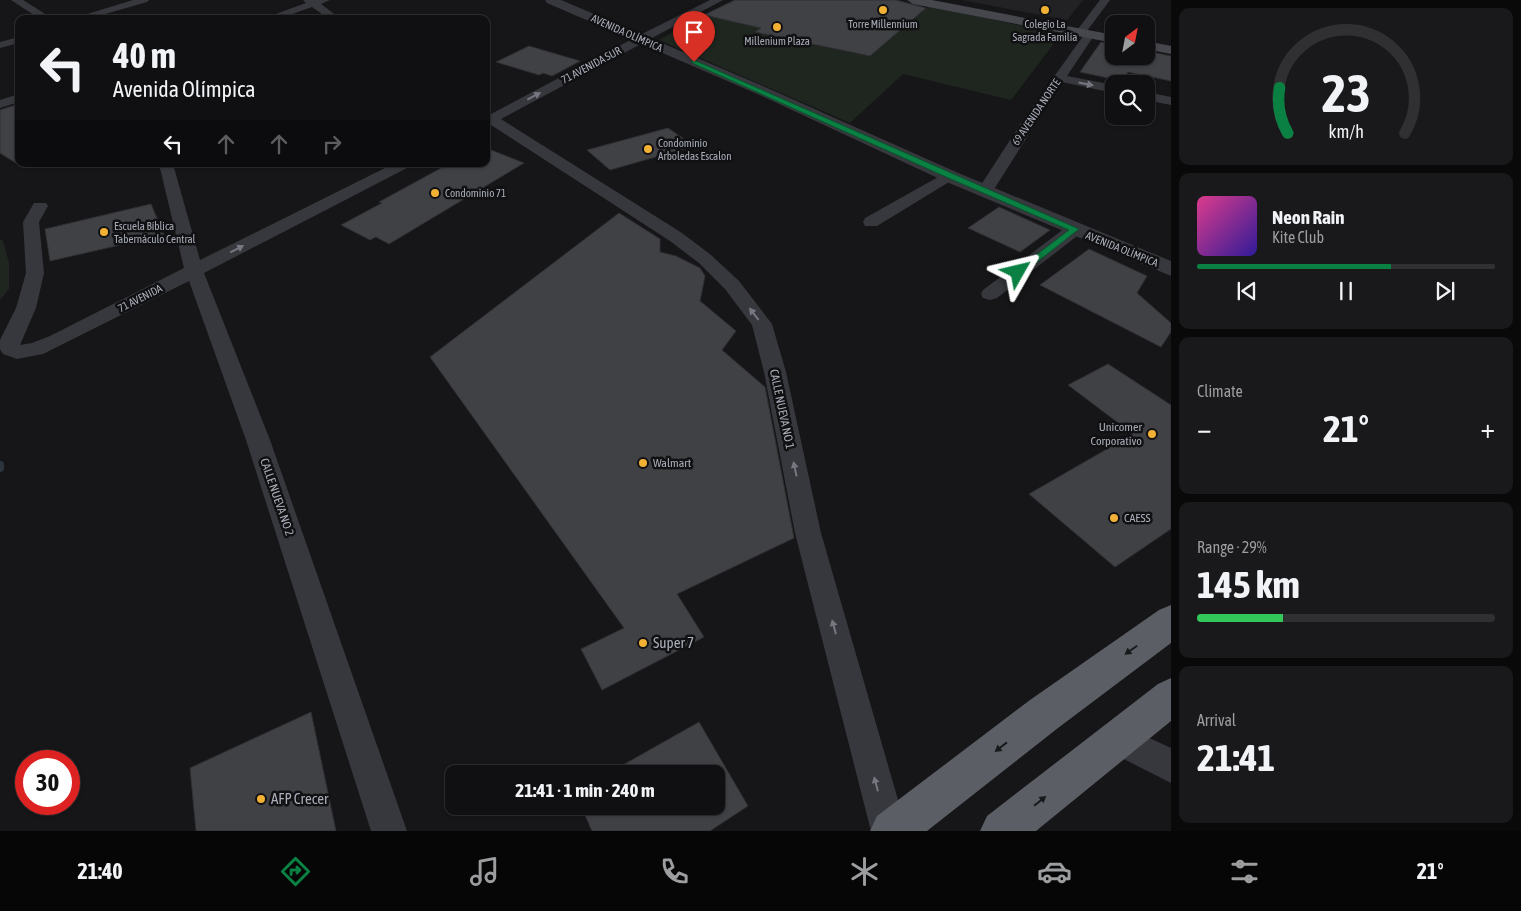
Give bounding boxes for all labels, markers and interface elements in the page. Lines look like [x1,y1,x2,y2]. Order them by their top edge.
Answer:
marker: Torre Millennium [877,4,889,16]
marker: Colegio La Sagrada Familia [1039,4,1051,16]
pin [673,11,715,62]
street label: AVENIDA OLÍMPICA [589,12,665,54]
north arrow [1105,15,1155,65]
map controls [1105,15,1155,125]
icon: arrive [680,18,708,46]
place label: Torre Millennium [848,18,918,30]
place label: Colegio La Sagrada Familia [1013,18,1077,43]
marker: Millenium Plaza [771,21,783,33]
icon: left [30,35,95,100]
text: 40 m [113,35,176,75]
place label: Millenium Plaza [744,35,810,47]
street label: 71 AVENIDA SUR [559,44,623,86]
text: 23 [1322,63,1370,123]
button: search [1105,75,1155,125]
text: Avenida Olímpica [113,76,255,102]
street label: 69 AVENIDA NORTE [1009,76,1063,147]
one-way arrow [1079,80,1095,88]
one-way arrow [527,92,541,100]
text: km/h [1328,121,1364,142]
icon: left [159,130,187,158]
icon: ahead [212,130,240,158]
icon: ahead [265,130,293,158]
icon: right [318,130,346,158]
place label: Condominio Arboledas Escalon [658,137,732,162]
marker: Condominio Arboledas Escalon [642,143,654,155]
marker: Condominio 71 [429,187,441,199]
place label: Condominio 71 [445,187,506,199]
text: Neon Rain [1272,206,1344,228]
place label: Escuela Bíblica Tabernáculo Central [114,220,196,245]
marker: Escuela Bíblica Tabernáculo Central [98,226,110,238]
text: Kite Club [1272,228,1324,246]
street label: AVENIDA OLÍMPICA [1084,229,1160,269]
one-way arrow [230,245,245,253]
position arrow [991,245,1043,297]
icon: previous [1233,277,1261,305]
icon: pause [1332,277,1360,305]
icon: next [1431,277,1459,305]
street label: 71 AVENIDA [116,281,165,314]
one-way arrow [748,307,759,320]
street label: CALLE NUEVA NO 1 [767,368,797,450]
text: Climate [1197,382,1243,400]
text: 21° [1323,407,1369,450]
text: − [1197,412,1212,444]
text: + [1480,412,1495,444]
place label: Unicomer Corporativo [1091,420,1142,448]
marker: Unicomer Corporativo [1146,428,1158,440]
street label: CALLE NUEVA NO 2 [257,456,297,538]
place label: Walmart [653,456,692,470]
marker: Walmart [637,457,649,469]
one-way arrow [791,462,799,477]
place label: CAESS [1124,511,1150,525]
marker: CAESS [1108,512,1120,524]
text: Range · 29% [1197,538,1267,556]
text: 145 km [1197,563,1300,606]
one-way arrow [829,620,837,635]
place label: Super 7 [653,634,694,651]
marker: Super 7 [637,637,649,649]
one-way arrow [1124,645,1138,655]
text: Arrival [1197,711,1236,729]
text: 21:41 [1197,736,1275,779]
one-way arrow [994,742,1008,752]
speed limit sign: 30 [15,750,80,815]
one-way arrow [872,776,880,791]
text: 21:41 · 1 min · 240 m [515,779,655,801]
place label: AFP Crecer [271,790,329,807]
marker: AFP Crecer [255,793,267,805]
one-way arrow [1033,795,1046,806]
icon: directions [278,854,313,889]
icon: music [467,854,502,889]
icon: phone [657,854,692,889]
icon: climate [847,854,882,889]
icon: car [1037,854,1072,889]
icon: filters [1227,854,1262,889]
text: 21:40 [77,858,123,884]
text: 21° [1417,858,1443,884]

